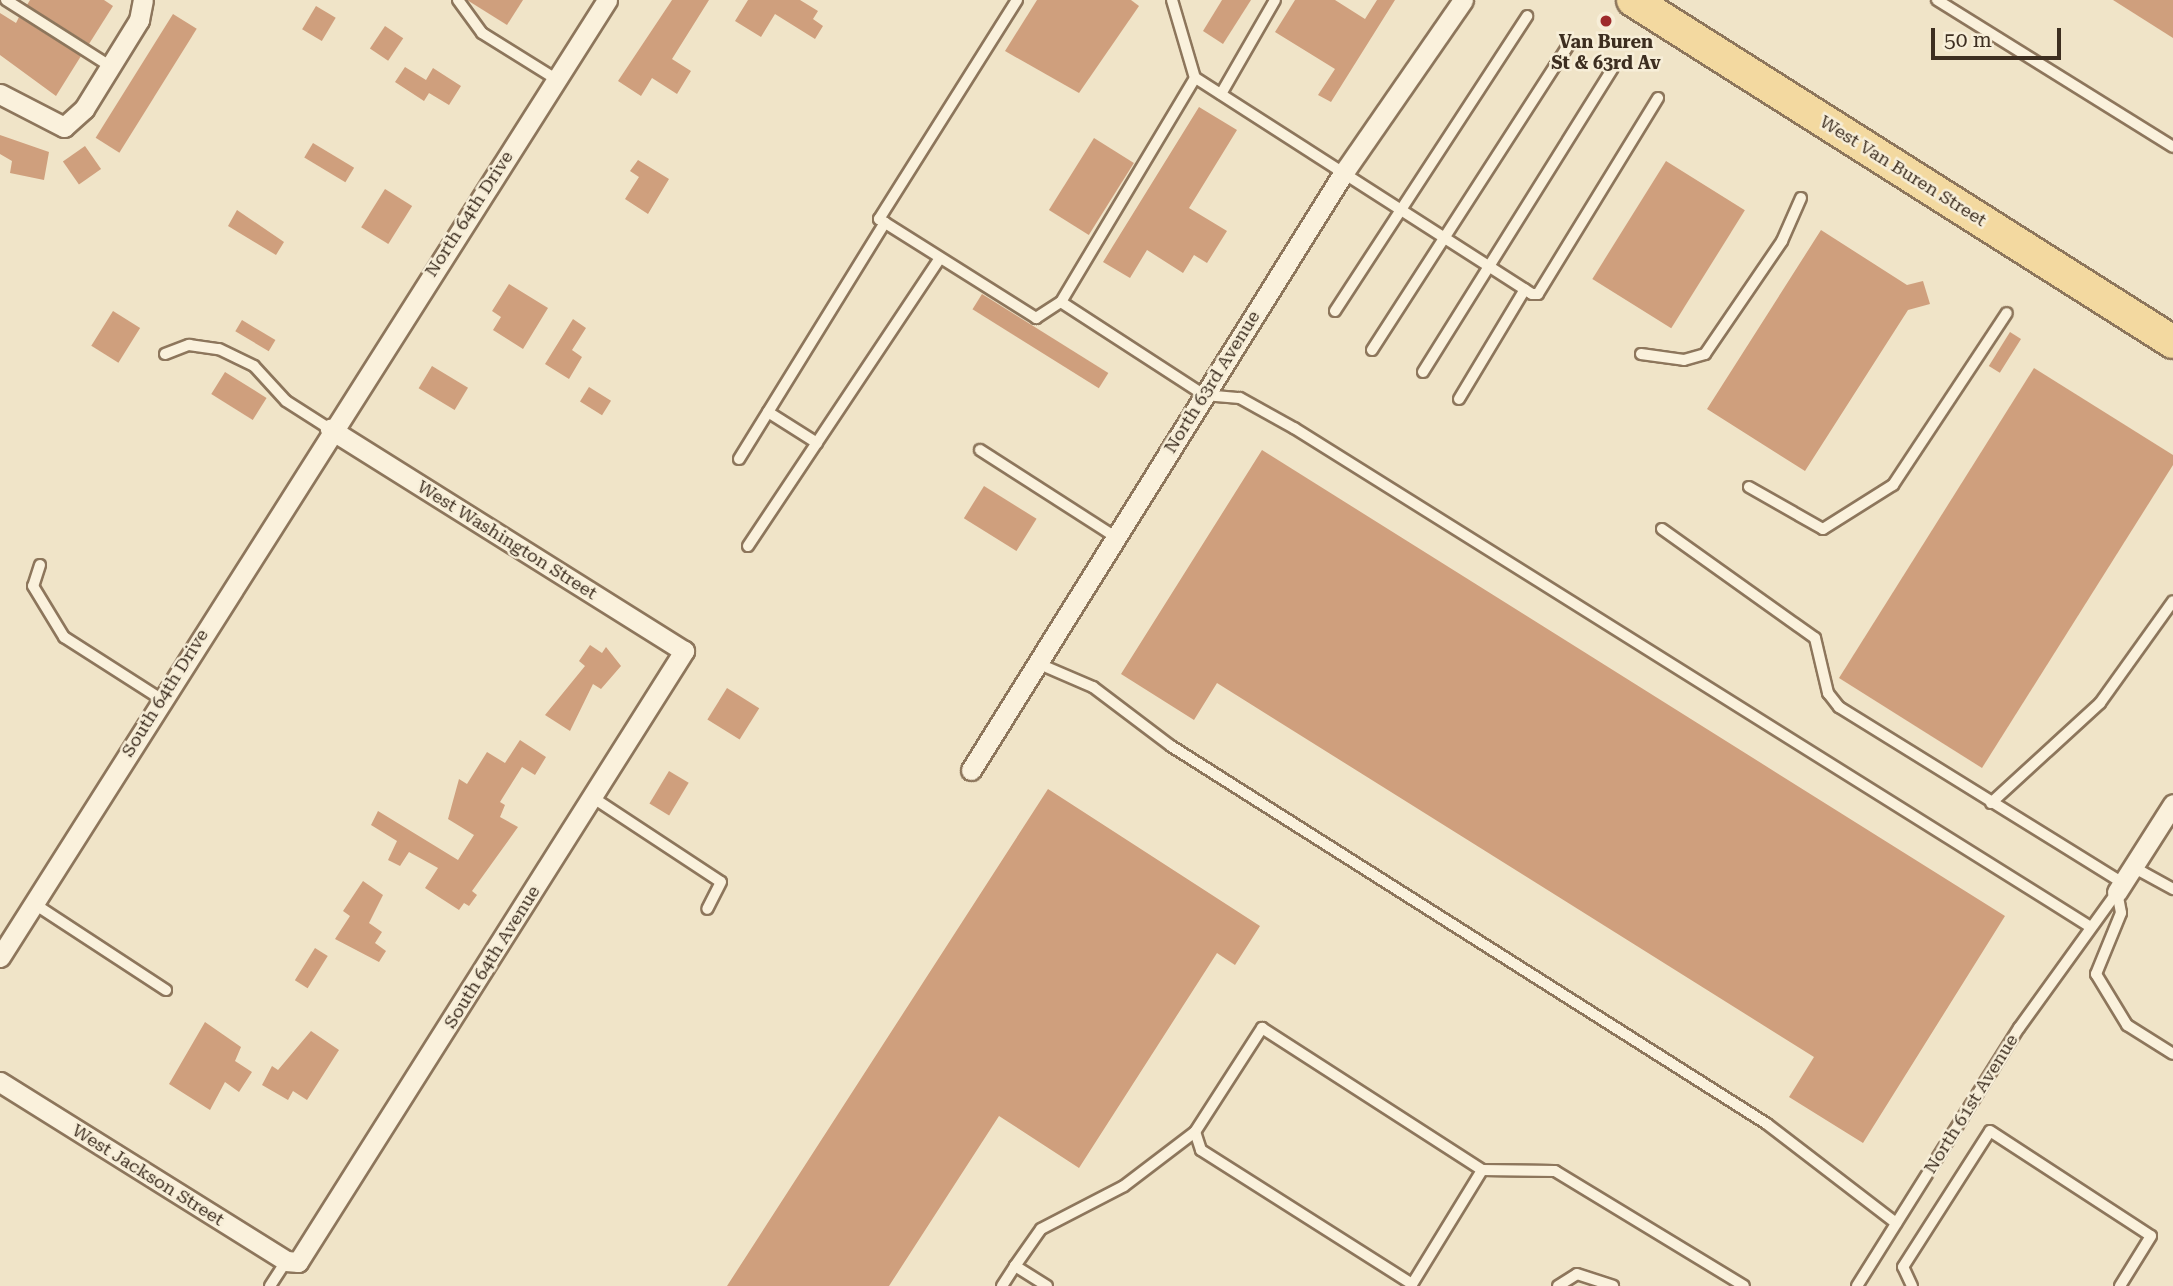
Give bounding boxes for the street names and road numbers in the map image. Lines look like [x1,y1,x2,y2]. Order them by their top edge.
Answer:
street label: West Van Buren Street [1816,111,1990,231]
street label: North 64th Drive [420,147,518,281]
street label: North 63rd Avenue [1159,307,1265,457]
street label: West Washington Street [413,476,601,604]
street label: South 64th Drive [117,625,213,761]
street label: South 64th Avenue [439,882,545,1032]
street label: North 61st Avenue [1919,1030,2023,1178]
street label: West Jackson Street [68,1119,228,1231]

